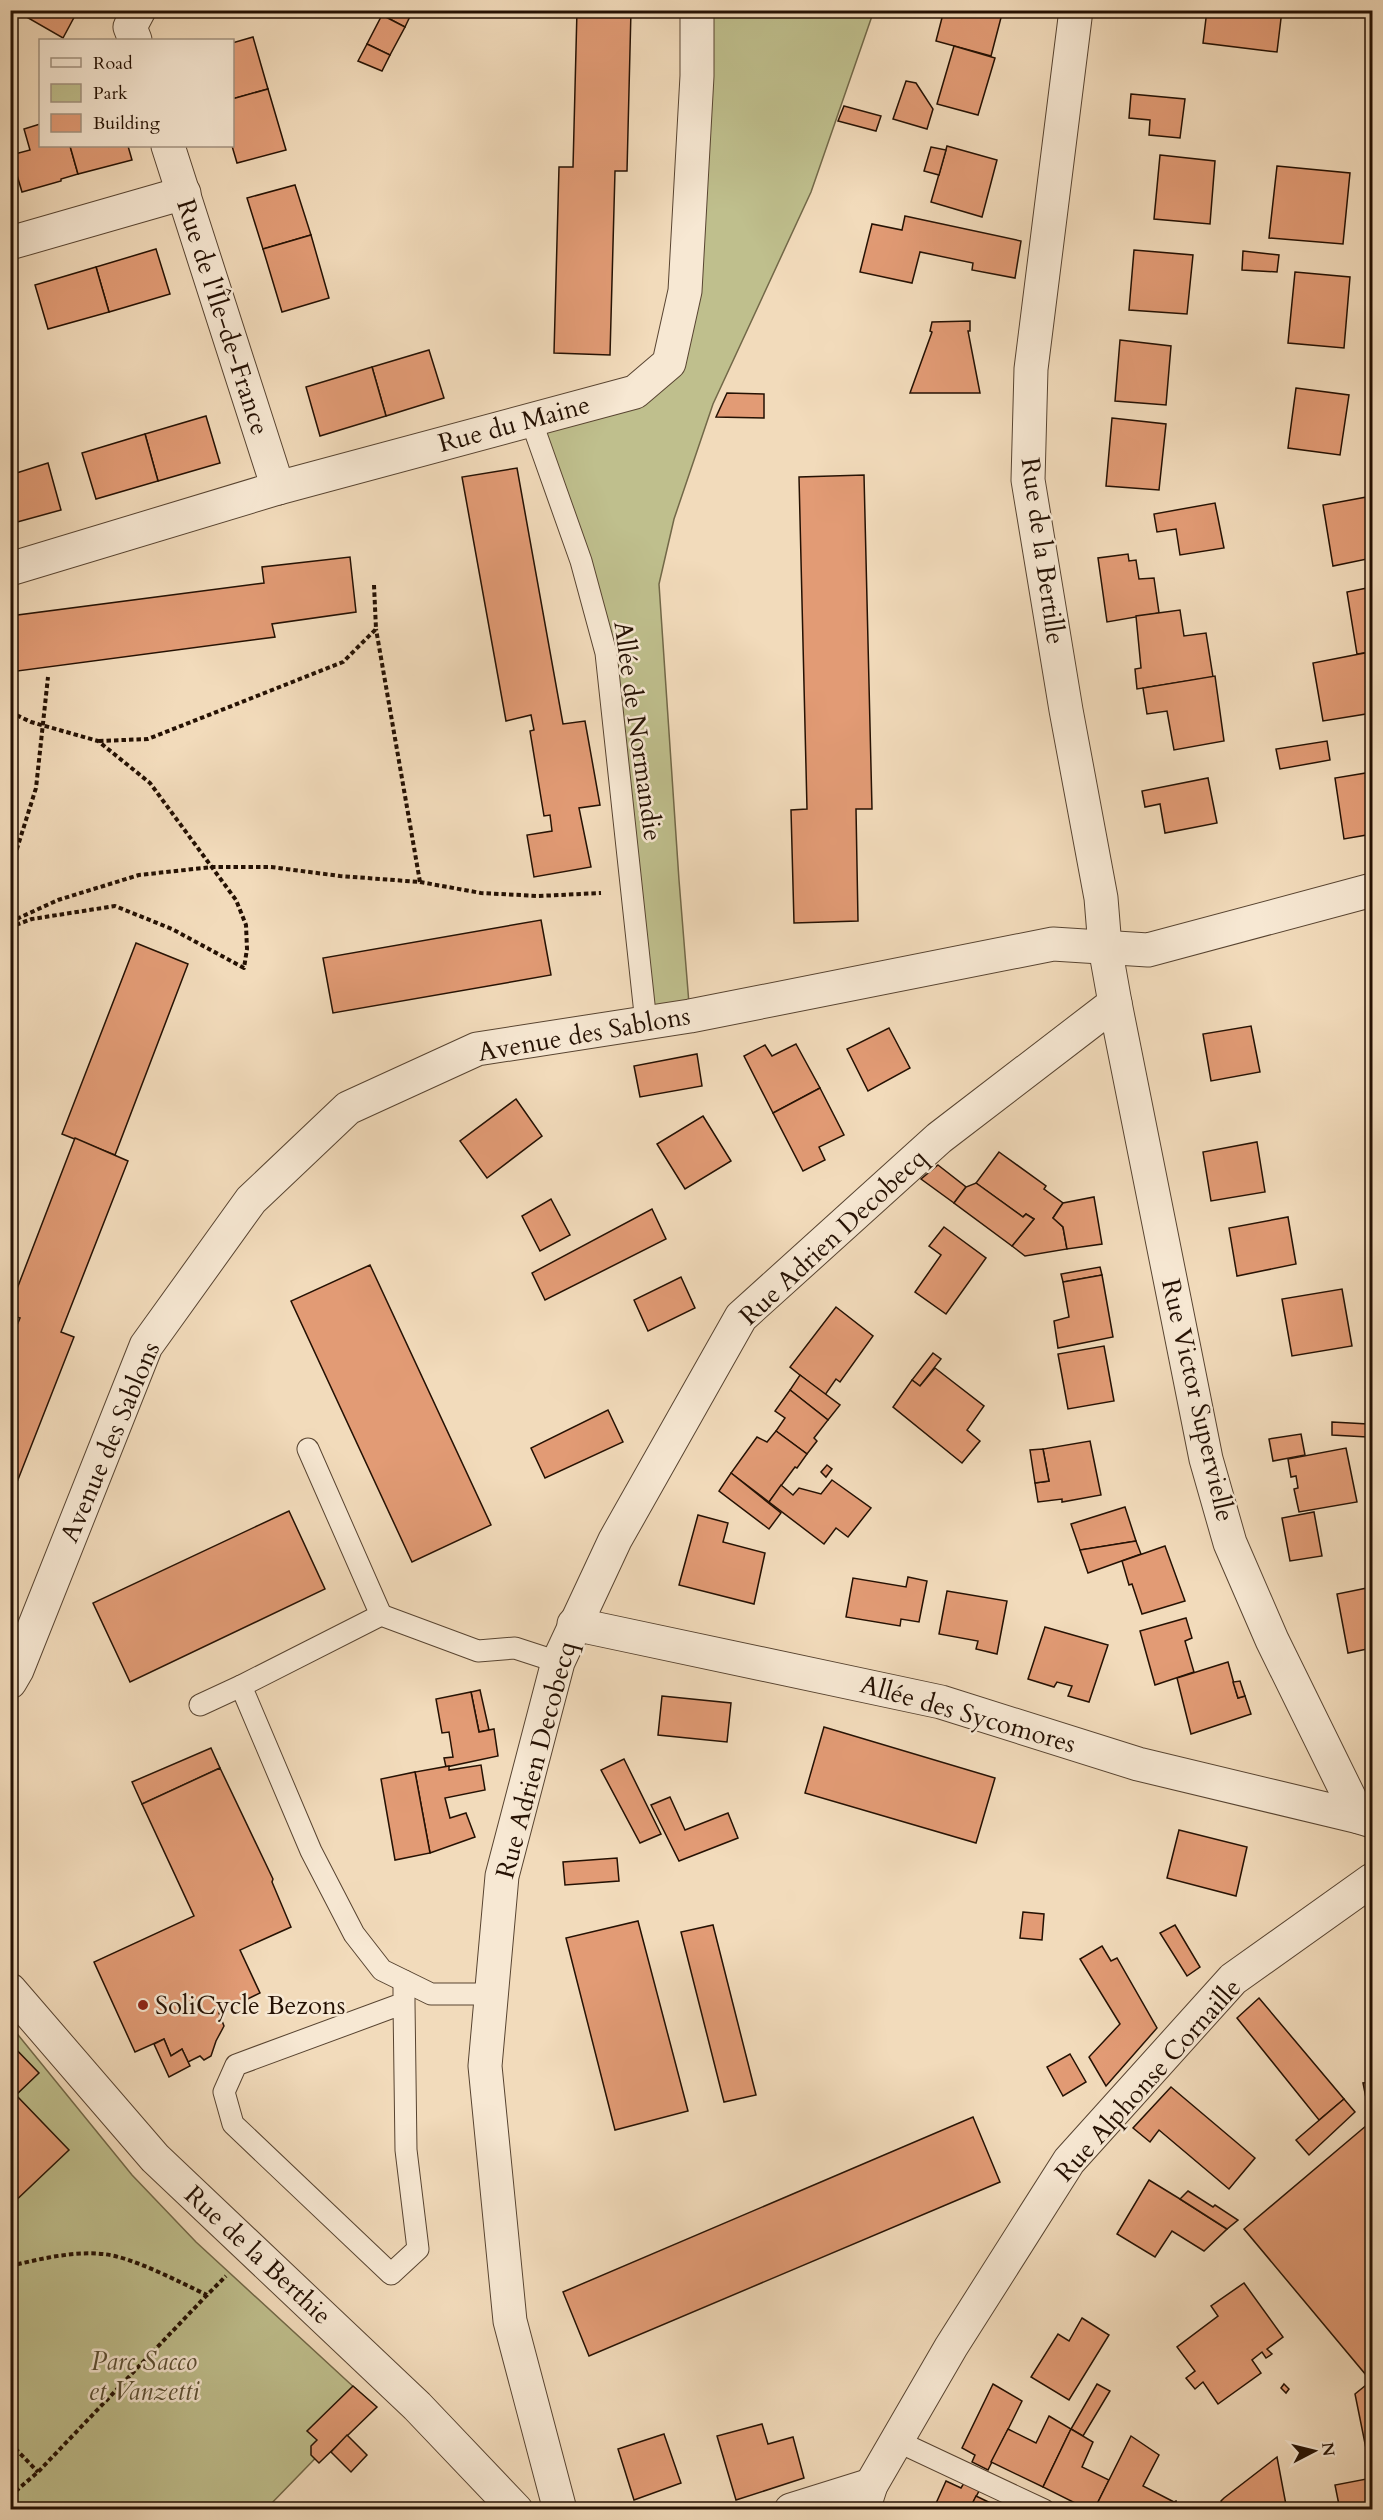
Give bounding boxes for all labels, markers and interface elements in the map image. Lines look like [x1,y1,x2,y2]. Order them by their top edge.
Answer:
legend [39,39,234,147]
text: Road [93,51,133,76]
text: Park [93,81,128,106]
text: Building [93,111,161,136]
street label: Rue de l'Île-de-France [168,194,278,440]
street label: Rue du Maine [434,387,594,461]
street label: Rue de la Bertille [1013,455,1073,647]
street label: Allée de Normandie [605,619,671,843]
street label: Avenue des Sablons [475,998,693,1070]
street label: Rue Adrien Decobecq [732,1141,934,1333]
street label: Rue Victor Supervielle [1153,1275,1243,1525]
street label: Avenue des Sablons [52,1336,168,1548]
street label: Rue Adrien Decobecq [488,1637,585,1882]
street label: Allée des Sycomores [856,1667,1080,1761]
street label: Rue Alphonse Cornaille [1047,1971,1249,2189]
place label: SoliCycle Bezons [155,1988,346,2023]
marker: SoliCycle Bezons [136,1998,150,2012]
street label: Rue de la Berthie [177,2178,339,2332]
park label: Parc Sacco et Vanzetti [89,2344,200,2409]
north arrow [1284,2421,1344,2481]
text: N [1316,2441,1340,2458]

